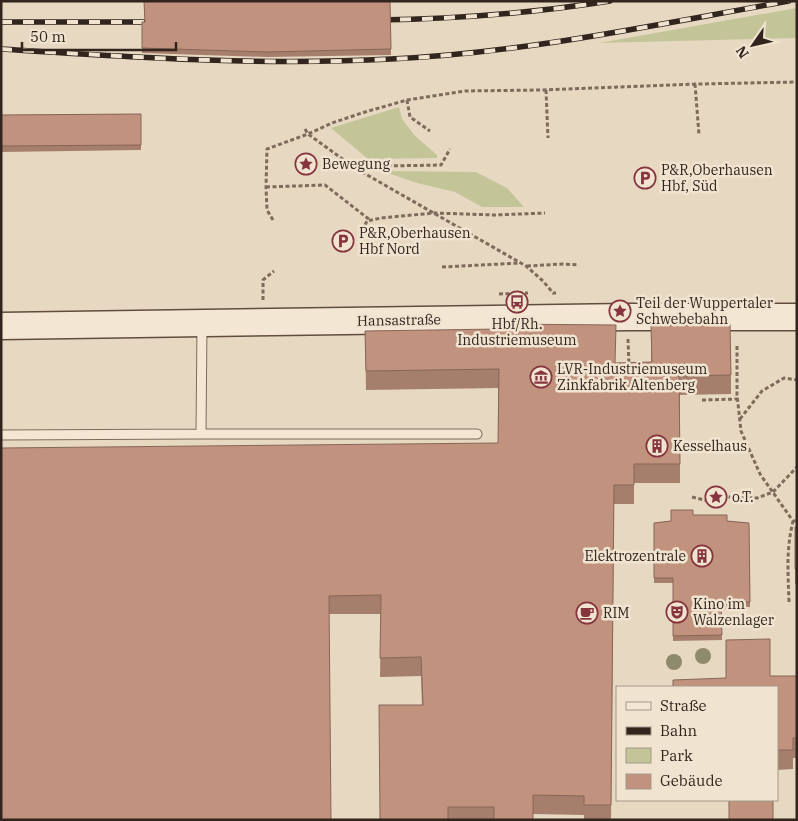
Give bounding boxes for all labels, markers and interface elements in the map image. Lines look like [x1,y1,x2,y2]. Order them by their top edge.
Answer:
scale bar [22,20,176,52]
north arrow [728,20,778,70]
text: 50 m [30,27,66,46]
text: N [732,43,753,62]
place icon: Bewegung [294,152,318,176]
place label: Bewegung [322,155,390,173]
place label: P&R,Oberhausen Hbf, Süd [661,161,773,195]
parking icon: P&R,Oberhausen Hbf, Süd [633,166,657,190]
place label: P&R,Oberhausen Hbf Nord [359,224,471,258]
parking icon: P&R,Oberhausen Hbf Nord [331,229,355,253]
bus stop icon: Hbf/Rh. Industriemuseum [505,290,529,314]
place label: Teil der Wuppertaler Schwebebahn [636,294,774,328]
place icon: Teil der Wuppertaler Schwebebahn [608,299,632,323]
street label: Hansastraße [357,310,441,330]
place label: Hbf/Rh. Industriemuseum [457,315,577,349]
place label: LVR-Industriemuseum Zinkfabrik Altenberg [557,360,707,394]
museum icon: LVR-Industriemuseum Zinkfabrik Altenberg [529,365,553,389]
building icon: Kesselhaus [645,434,669,458]
place label: Kesselhaus [673,437,747,455]
place icon: o.T. [704,485,728,509]
place label: o.T. [732,488,754,506]
building icon: Elektrozentrale [690,544,714,568]
place label: Elektrozentrale [584,547,686,565]
place label: Kino im Walzenlager [693,595,775,629]
theatre icon: Kino im Walzenlager [665,600,689,624]
cafe icon: RIM [575,601,599,625]
place label: RIM [603,604,629,622]
legend [616,686,778,801]
text: Straße [660,696,707,715]
text: Bahn [660,721,698,740]
text: Park [660,746,693,765]
text: Gebäude [660,771,723,790]

